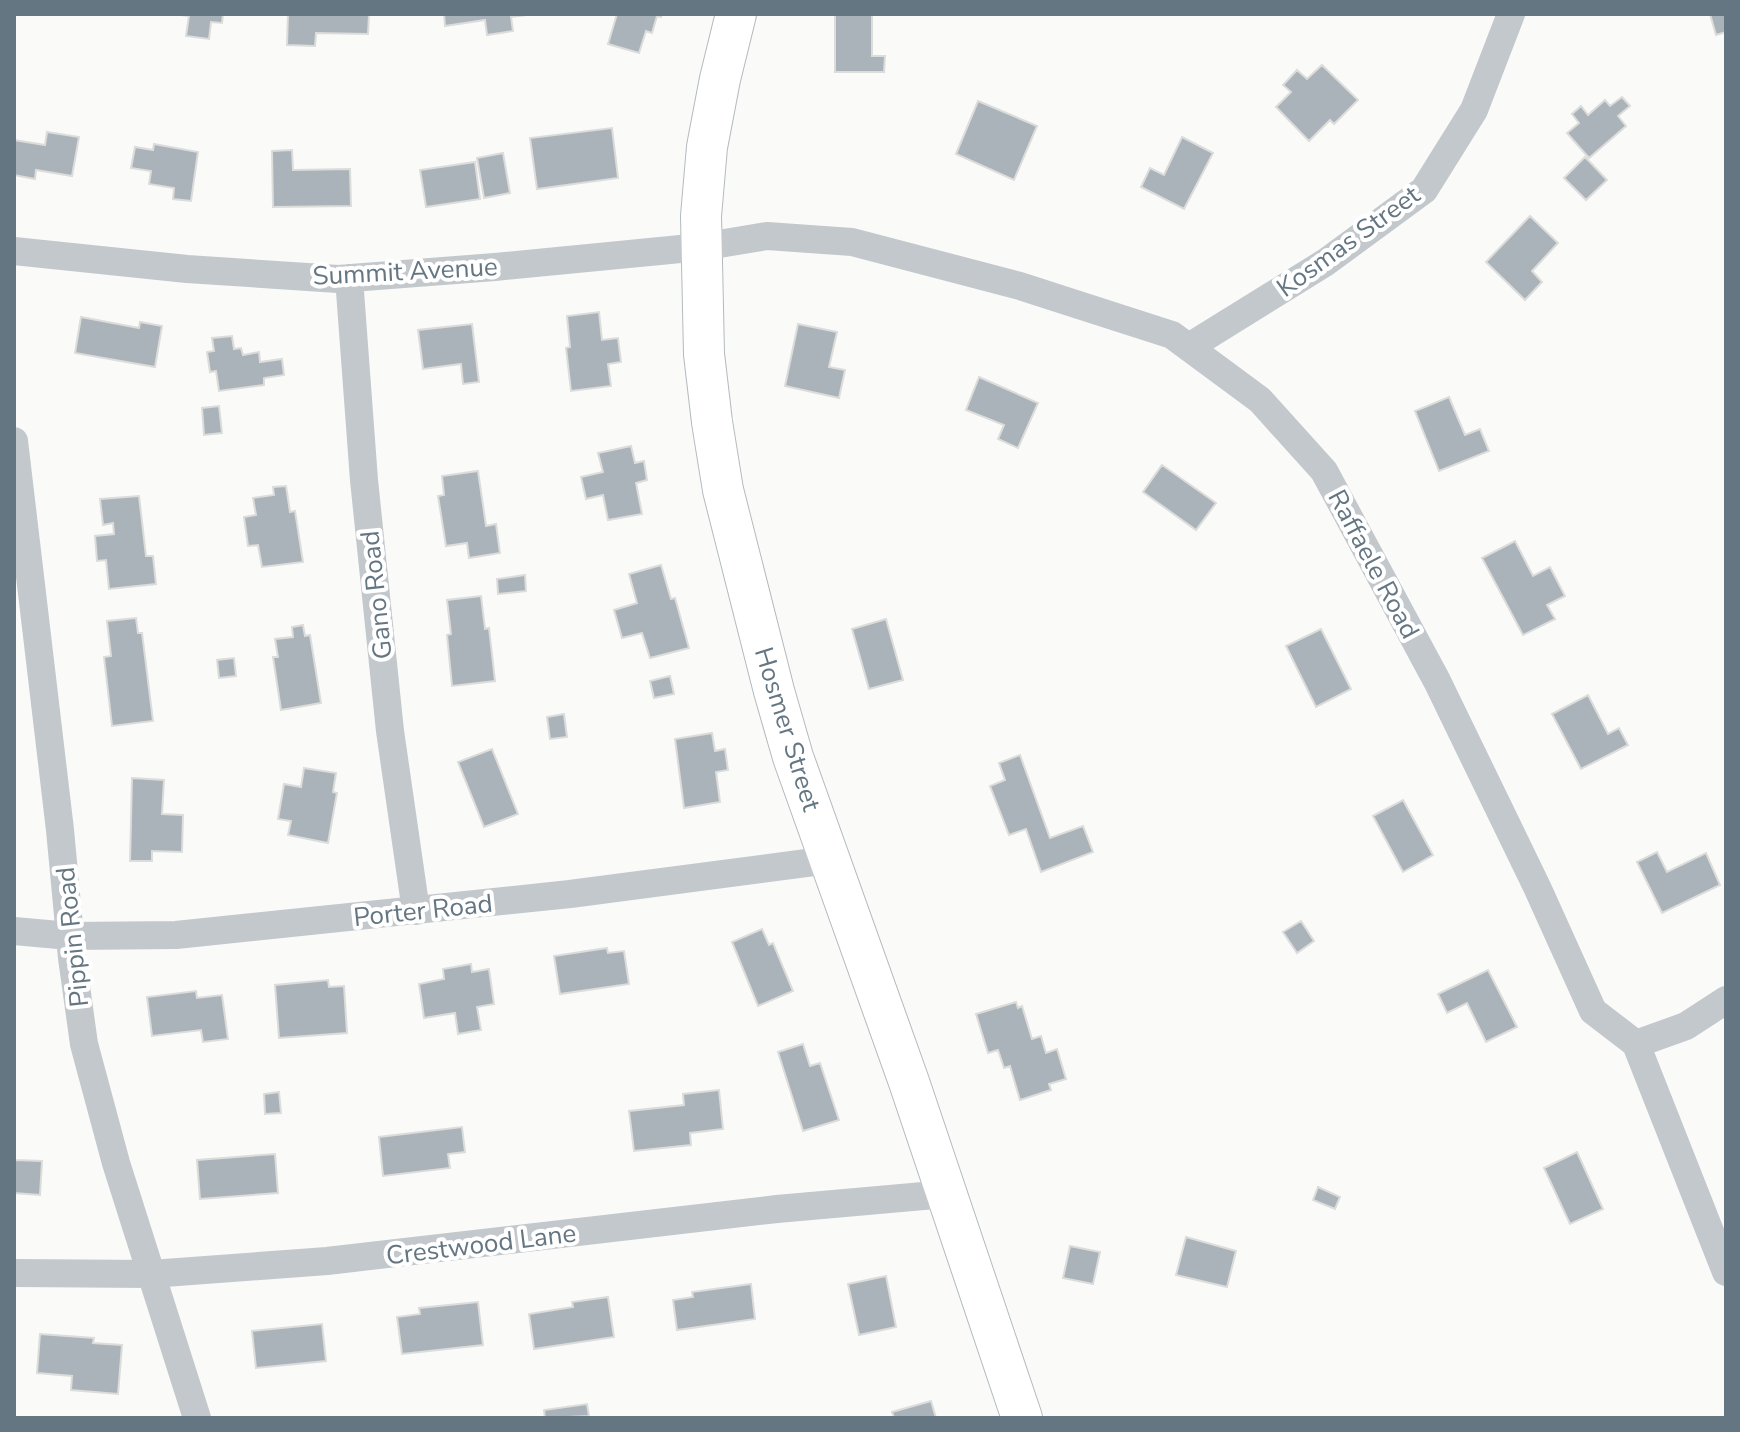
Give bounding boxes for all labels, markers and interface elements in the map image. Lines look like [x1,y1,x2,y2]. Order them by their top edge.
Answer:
street label: Kosmas Street [1270,177,1428,305]
street label: Summit Avenue [312,249,499,294]
street label: Raffaele Road [1320,484,1428,645]
street label: Gano Road [352,529,401,661]
street label: Hosmer Street [746,643,829,816]
street label: Pippin Road [48,865,97,1009]
street label: Porter Road [352,886,494,935]
street label: Crestwood Lane [384,1215,578,1274]

